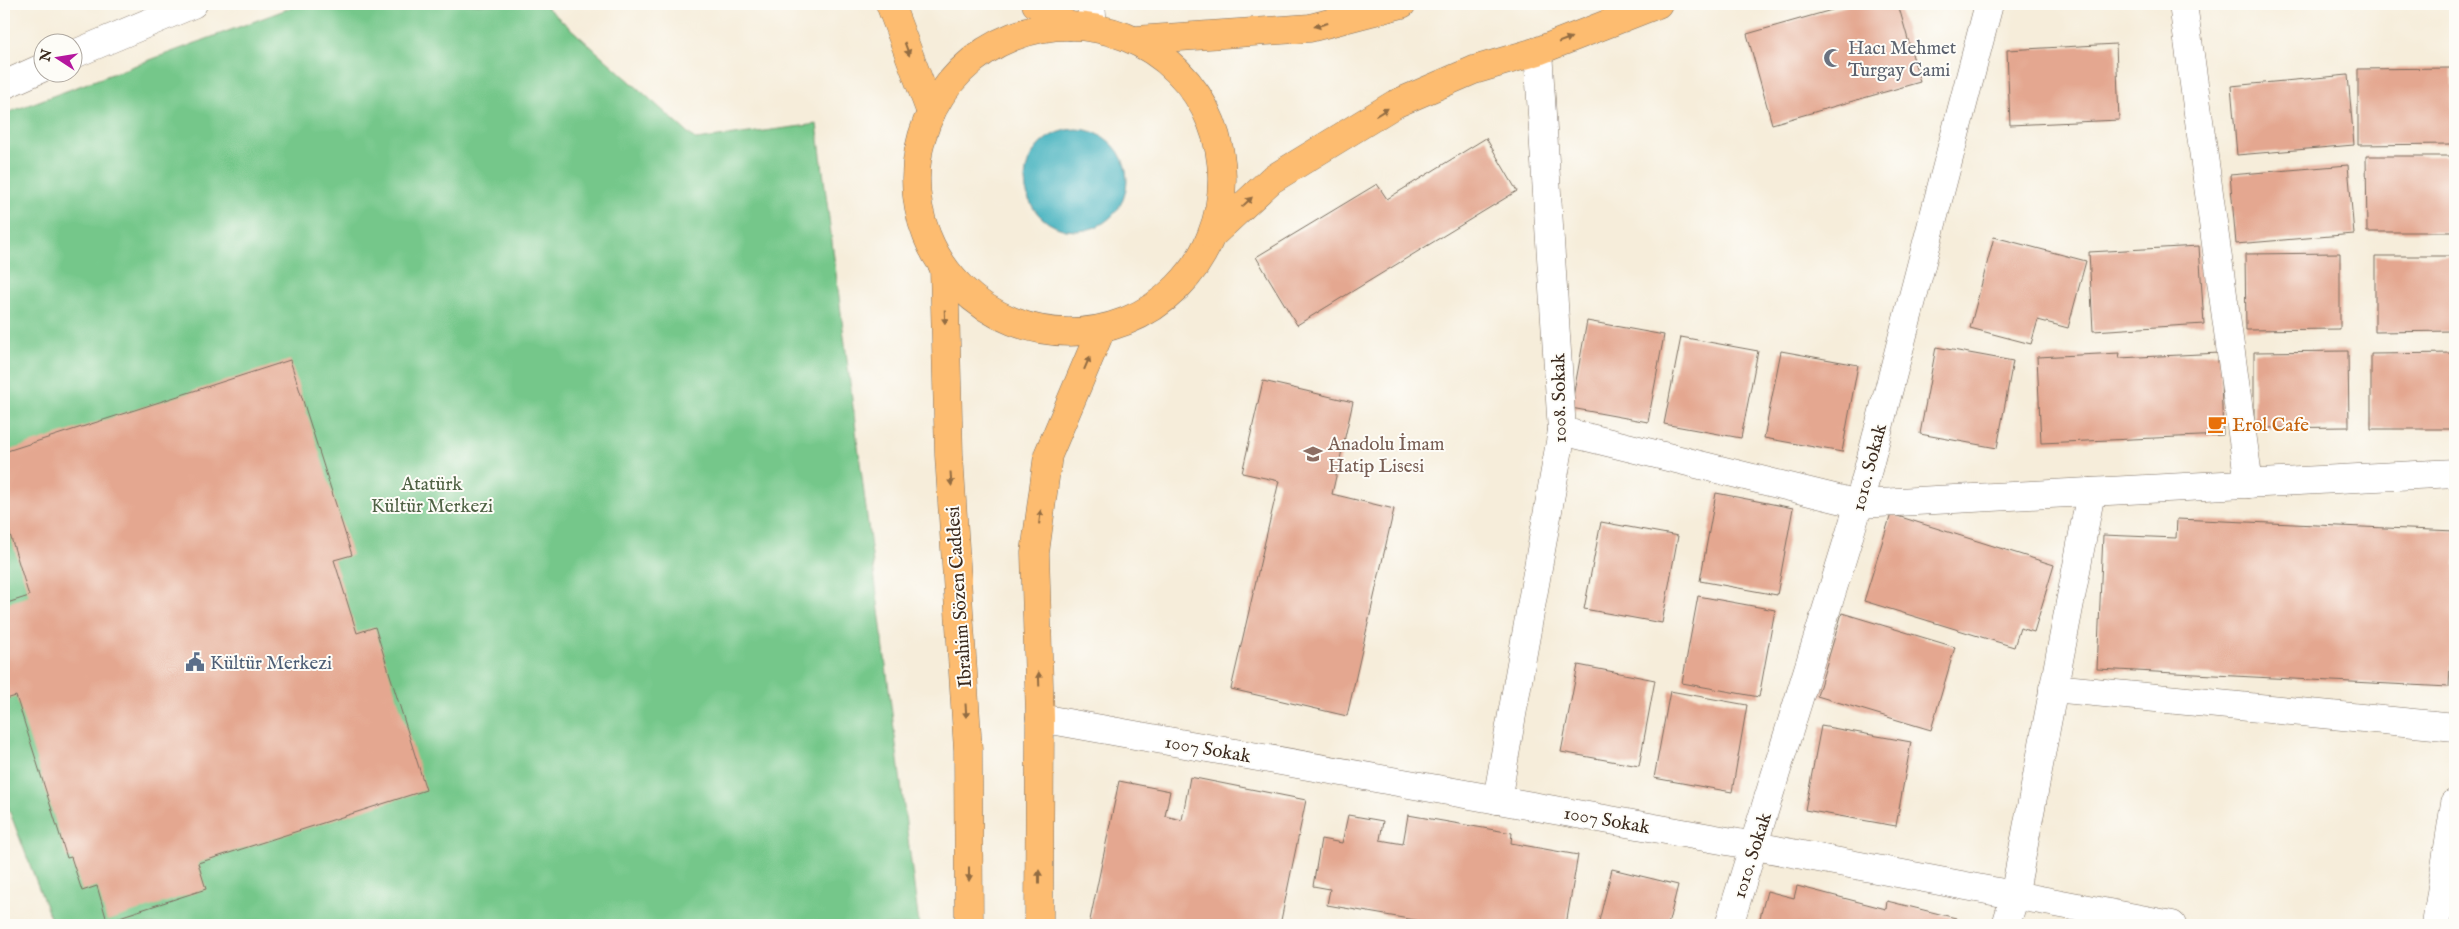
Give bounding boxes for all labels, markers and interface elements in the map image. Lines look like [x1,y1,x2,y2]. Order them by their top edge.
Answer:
one-way arrow [1314,21,1329,29]
north arrow [32,32,82,82]
one-way arrow [1558,36,1573,43]
place label: Hacı Mehmet Turgay Cami [1848,37,1957,83]
one-way arrow [904,42,911,57]
mosque icon: Hacı Mehmet Turgay Cami [1822,47,1844,69]
text: N [36,48,56,64]
one-way arrow [1375,108,1389,117]
one-way arrow [1241,196,1253,208]
one-way arrow [941,309,949,325]
street label: 1008. Sokak [1547,352,1573,443]
one-way arrow [1083,356,1091,370]
cafe icon: Erol Cafe [2206,413,2228,435]
place label: Erol Cafe [2232,414,2309,438]
street label: 1010. Sokak [1847,421,1893,514]
place label: Anadolu İmam Hatip Lisesi [1327,433,1445,479]
school or university icon: Anadolu İmam Hatip Lisesi [1302,443,1324,465]
one-way arrow [947,471,955,487]
park label: Atatürk Kültür Merkezi [371,473,493,519]
street label: Ibrahim Sözen Caddesi [942,505,978,688]
one-way arrow [1036,509,1044,525]
public building icon: Kültür Merkezi [184,651,206,673]
place label: Kültür Merkezi [210,652,332,676]
one-way arrow [1035,671,1043,687]
one-way arrow [962,703,970,719]
street label: 1007 Sokak [1163,731,1253,769]
street label: 1007 Sokak [1562,802,1652,840]
street label: 1010. Sokak [1728,809,1778,902]
one-way arrow [965,866,973,882]
one-way arrow [1035,868,1043,884]

